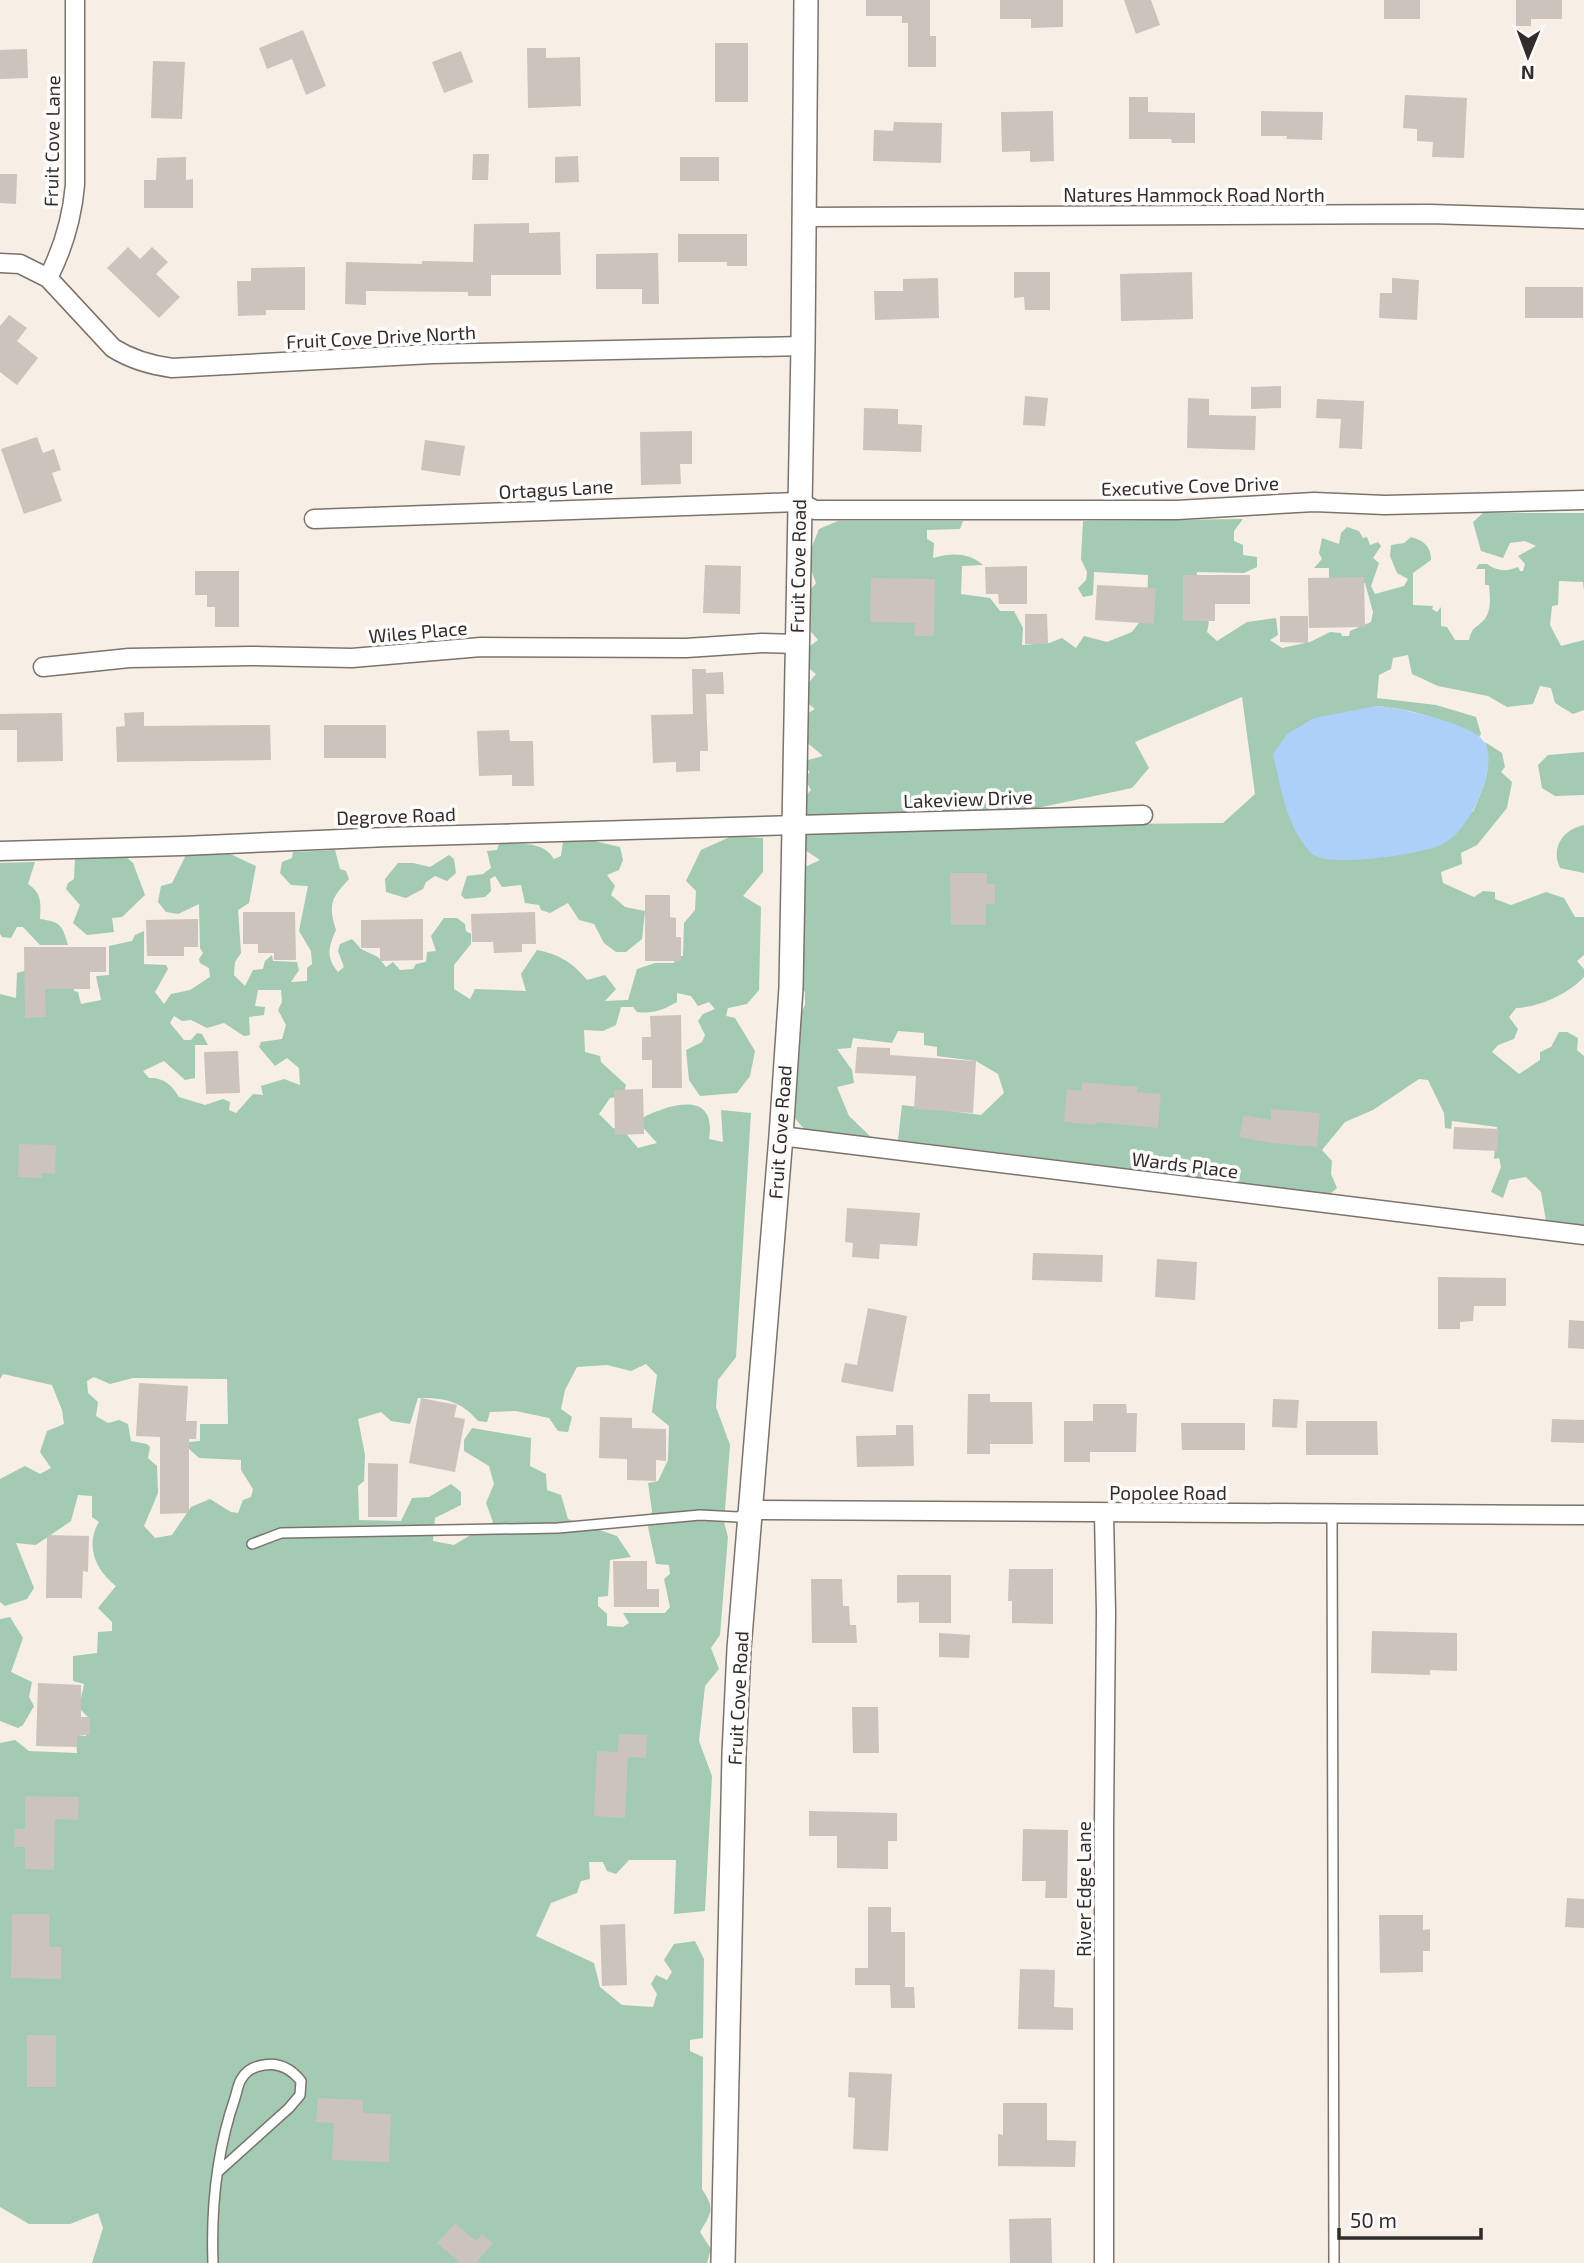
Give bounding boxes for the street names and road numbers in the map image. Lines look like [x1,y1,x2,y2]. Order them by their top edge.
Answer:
street label: Fruit Cove Lane [39,75,64,207]
street label: Natures Hammock Road North [1063,183,1325,206]
street label: Fruit Cove Drive North [286,320,476,353]
street label: Executive Cove Drive [1101,471,1279,500]
street label: Ortagus Lane [498,474,614,503]
street label: Fruit Cove Road [785,499,810,633]
street label: Wiles Place [368,616,468,647]
street label: Lakeview Drive [903,785,1033,812]
street label: Degrove Road [336,802,456,829]
street label: Fruit Cove Road [763,1064,796,1200]
street label: Wards Place [1131,1147,1240,1182]
street label: Popolee Road [1109,1481,1227,1504]
street label: Fruit Cove Road [723,1630,752,1766]
street label: River Edge Lane [1072,1821,1095,1957]

